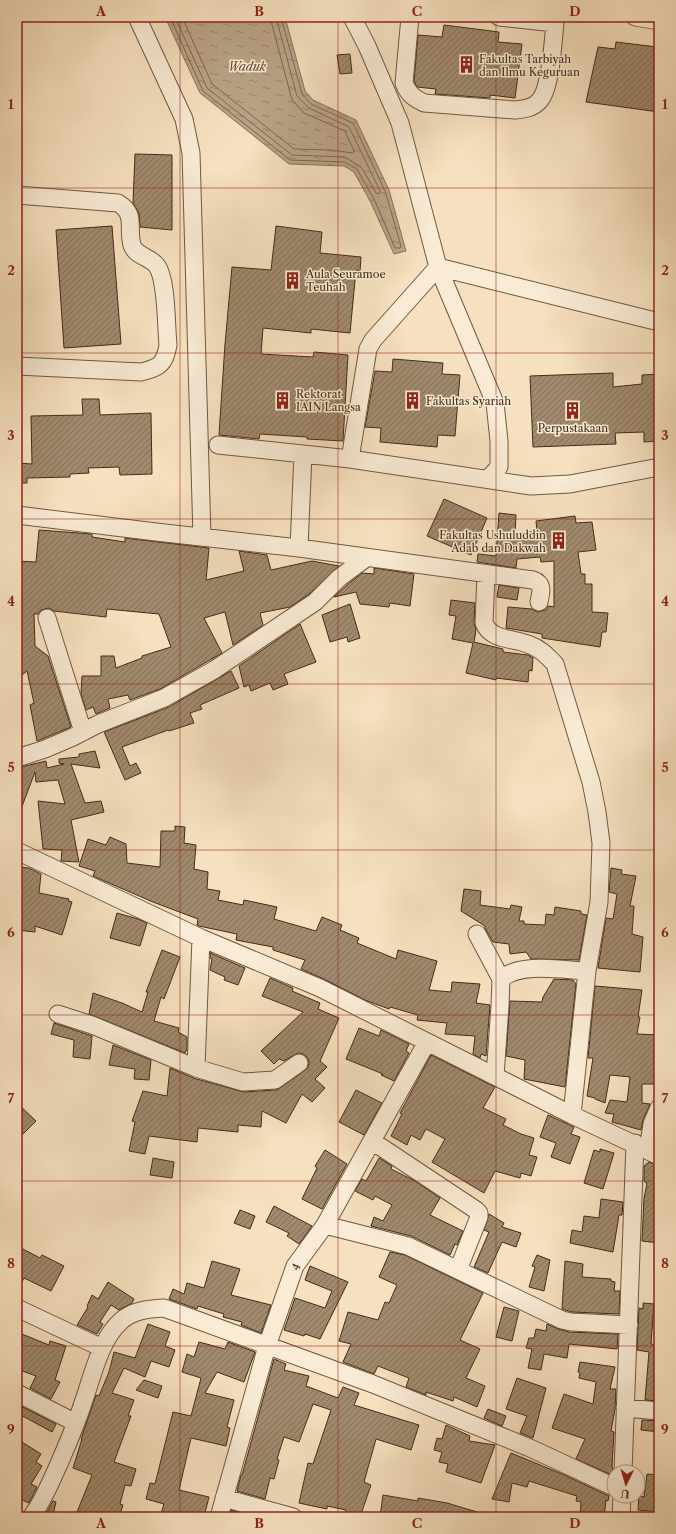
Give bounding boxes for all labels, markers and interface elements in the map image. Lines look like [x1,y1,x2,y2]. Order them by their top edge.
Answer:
text: A [95,3,107,19]
text: B [254,3,264,19]
text: C [412,3,422,19]
text: D [569,3,581,19]
place label: Fakultas Tarbiyah dan Ilmu Keguruan [479,52,580,79]
building icon: Fakultas Tarbiyah dan Ilmu Keguruan [456,55,476,75]
water label: Waduk [228,59,267,74]
text: 1 [8,96,14,112]
text: 1 [662,96,668,112]
text: 2 [7,262,15,278]
text: 2 [661,262,669,278]
place label: Aula Seuramoe Teuhah [305,267,386,294]
building icon: Aula Seuramoe Teuhah [283,270,303,290]
place label: Rektorat IAIN Langsa [296,387,361,414]
building icon: Rektorat IAIN Langsa [273,390,293,410]
building icon: Fakultas Syariah [403,391,423,411]
place label: Fakultas Syariah [426,394,511,408]
building icon: Perpustakaan [563,400,583,420]
place label: Perpustakaan [538,421,608,435]
text: 3 [7,427,15,443]
text: 3 [661,427,669,443]
place label: Fakultas Ushuluddin Adab dan Dakwah [439,528,546,555]
building icon: Fakultas Ushuluddin Adab dan Dakwah [549,531,569,551]
text: 4 [7,593,15,609]
text: 4 [661,593,669,609]
text: 5 [7,759,15,775]
text: 5 [661,759,669,775]
text: 6 [7,924,15,940]
text: 6 [661,924,669,940]
text: 7 [8,1090,15,1106]
text: 7 [662,1090,669,1106]
text: 8 [7,1255,15,1271]
text: 8 [661,1255,669,1271]
street label: 4 [288,1261,304,1273]
text: 9 [7,1421,15,1437]
text: 9 [661,1421,669,1437]
north arrow [606,1464,646,1504]
text: U [620,1487,630,1501]
text: A [95,1515,107,1531]
text: B [254,1515,264,1531]
text: C [412,1515,422,1531]
text: D [569,1515,581,1531]

